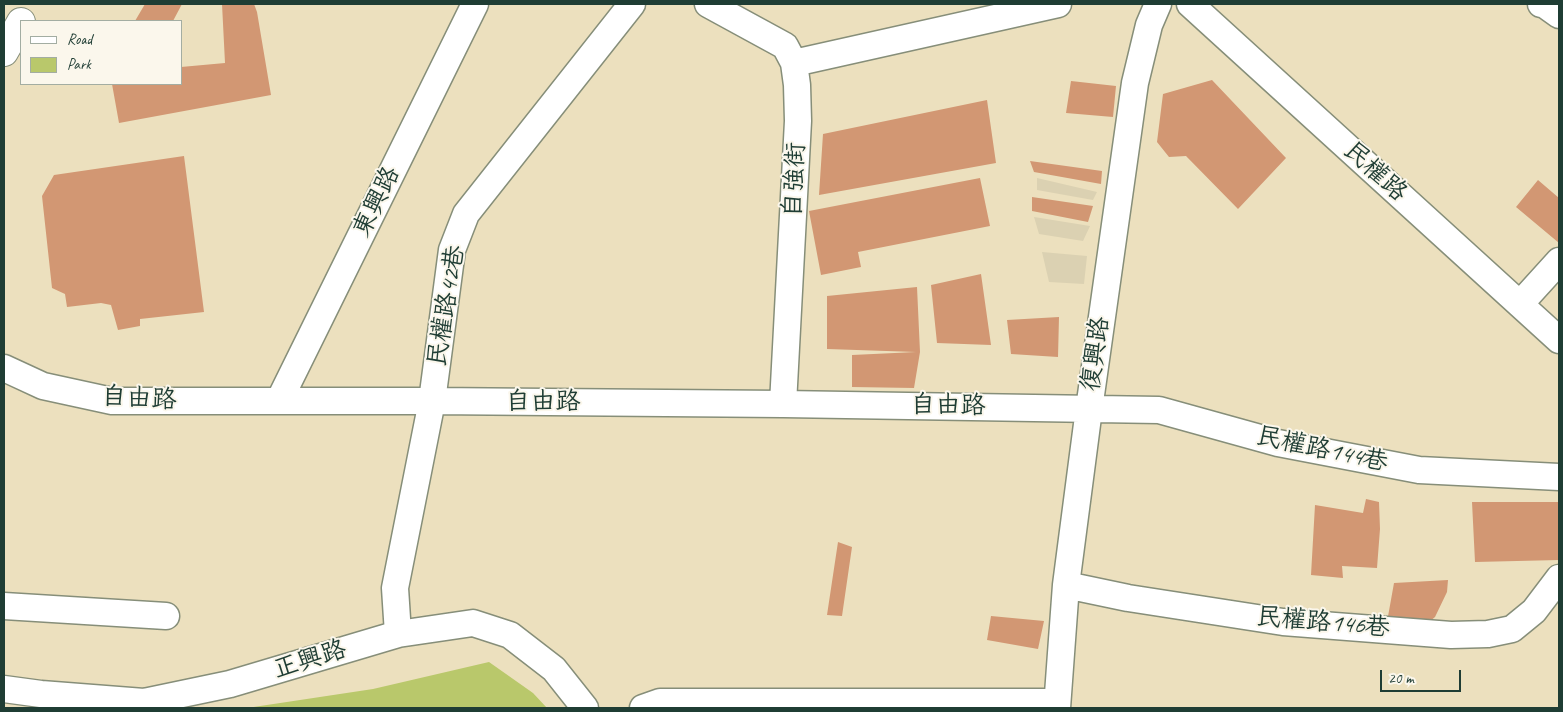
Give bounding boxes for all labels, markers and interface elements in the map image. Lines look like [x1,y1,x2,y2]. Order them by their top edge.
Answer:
legend [20,20,182,85]
text: Road [67,30,92,49]
text: Park [67,55,91,74]
street label: 民權路 [1337,136,1413,208]
street label: 自強街 [778,142,812,218]
street label: 東興路 [347,162,407,242]
street label: 民權路42巷 [423,243,471,369]
street label: 復興路 [1076,315,1116,393]
street label: 自由路 [101,382,177,416]
street label: 自由路 [506,387,580,417]
street label: 自由路 [910,390,986,422]
street label: 民權路144巷 [1253,421,1391,479]
street label: 民權路146巷 [1255,602,1391,644]
street label: 正興路 [270,635,350,685]
scale bar [1383,660,1464,692]
text: 20 m [1388,669,1414,688]

